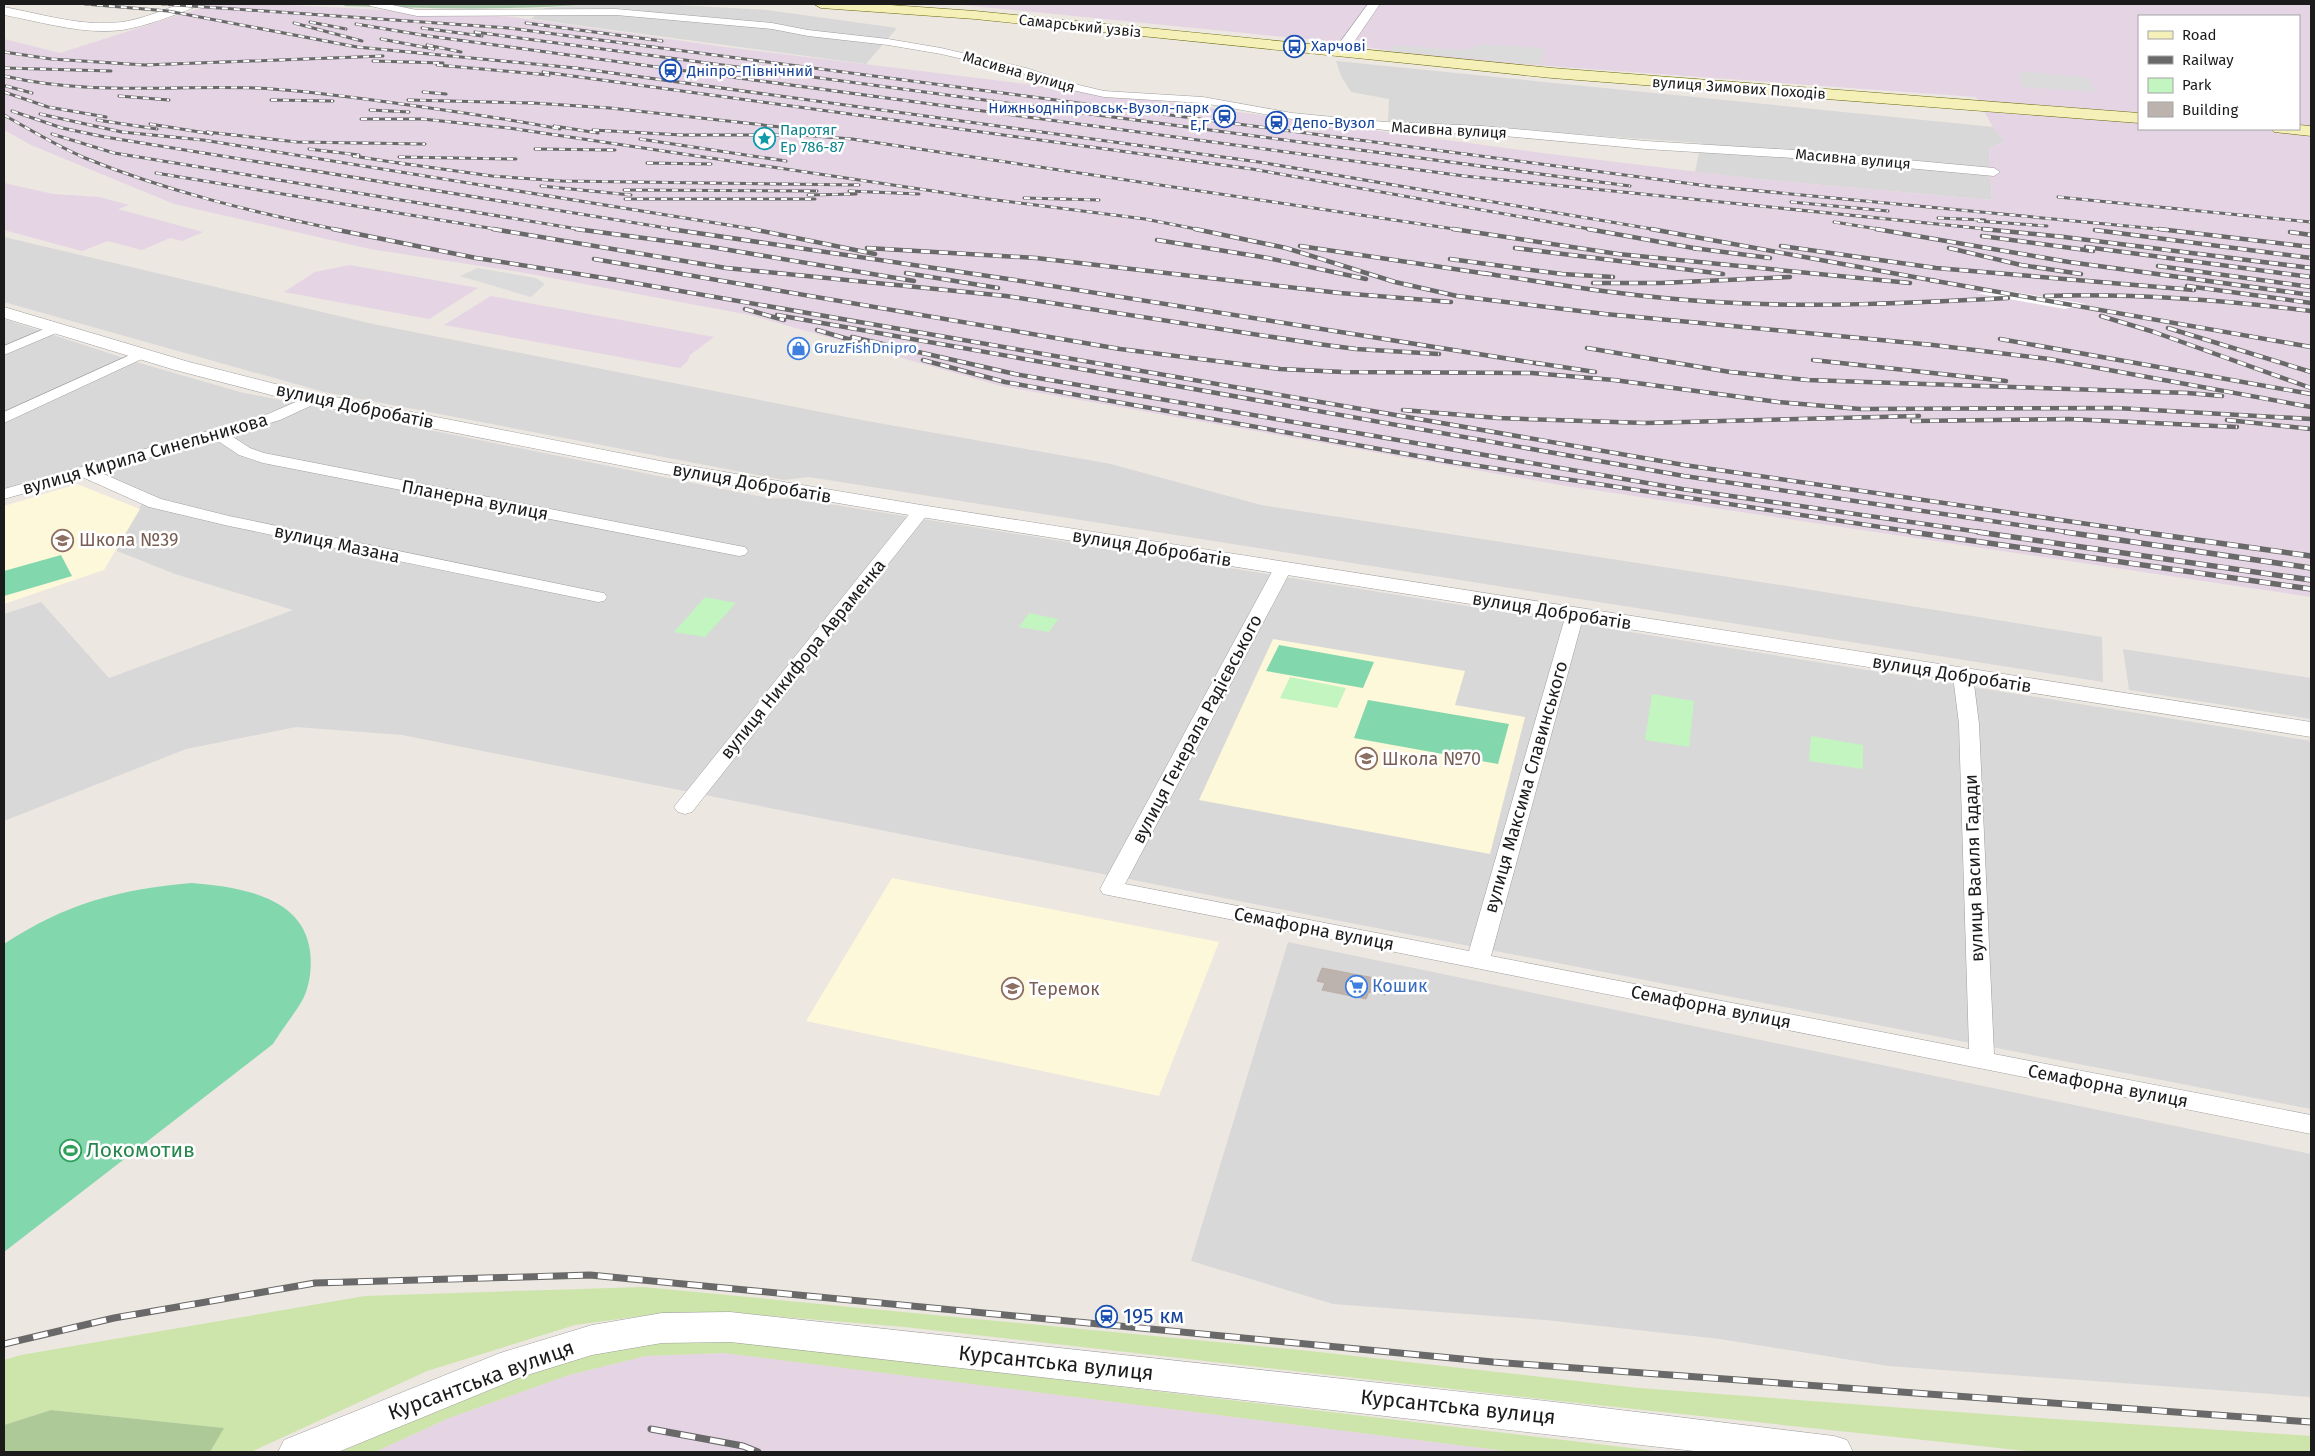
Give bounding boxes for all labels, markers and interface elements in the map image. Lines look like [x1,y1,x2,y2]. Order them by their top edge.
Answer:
street label: Самарський узвіз [1018,11,1142,41]
legend [2138,15,2300,130]
text: Road [2182,26,2217,44]
bus stop icon: Харчові [1283,34,1307,58]
place label: Харчові [1311,37,1366,55]
street label: Масивна вулиця [961,47,1077,97]
text: Railway [2182,51,2234,69]
station icon: Дніпро-Північний [659,59,683,83]
place label: Дніпро-Північний [686,62,813,80]
street label: вулиця Зимових Походів [1652,73,1826,103]
text: Park [2182,76,2212,94]
place label: Нижньодніпровськ-Вузол-парк Е,Г [988,99,1209,134]
text: Building [2182,101,2238,119]
station icon: Нижньодніпровськ-Вузол-парк Е,Г [1213,105,1237,129]
station icon: Депо-Вузол [1265,111,1289,135]
place label: Депо-Вузол [1292,114,1375,132]
street label: Масивна вулиця [1391,118,1507,142]
place label: Паротяг Ер 786-87 [780,121,845,156]
place icon: Паротяг Ер 786-87 [752,127,776,151]
street label: Масивна вулиця [1795,145,1911,173]
shop icon: GruzFishDnipro [786,336,810,360]
place label: GruzFishDnipro [814,339,917,357]
street label: вулиця Добробатів [274,378,436,434]
street label: вулиця Кирила Синельникова [20,408,270,500]
street label: вулиця Добробатів [671,458,833,508]
street label: Планерна вулиця [400,475,550,525]
street label: вулиця Мазана [272,520,402,568]
street label: вулиця Добробатів [1071,525,1233,571]
school or university icon: Школа №39 [51,528,75,552]
place label: Школа №39 [79,529,179,551]
street label: вулиця Никифора Авраменка [716,555,890,763]
street label: вулиця Добробатів [1471,588,1633,634]
street label: вулиця Генерала Радієвського [1127,611,1267,847]
street label: вулиця Добробатів [1871,651,2033,697]
street label: вулиця Максима Славинського [1479,658,1573,916]
school or university icon: Школа №70 [1354,747,1378,771]
place label: Школа №70 [1382,748,1481,770]
street label: вулиця Василя Гадади [1960,774,1988,962]
street label: Семафорна вулиця [1232,903,1396,955]
supermarket icon: Кошик [1344,974,1368,998]
place label: Кошик [1372,975,1428,997]
school or university icon: Теремок [1001,977,1025,1001]
place label: Теремок [1029,978,1100,1000]
street label: Семафорна вулиця [1629,981,1793,1033]
street label: Семафорна вулиця [2026,1060,2190,1112]
place label: Локомотив [86,1137,195,1163]
sports icon: Локомотив [58,1138,82,1162]
place label: 195 км [1123,1303,1184,1329]
station icon: 195 км [1095,1304,1119,1328]
street label: Курсантська вулиця [384,1334,578,1426]
street label: Курсантська вулиця [957,1340,1155,1386]
street label: Курсантська вулиця [1359,1384,1557,1430]

